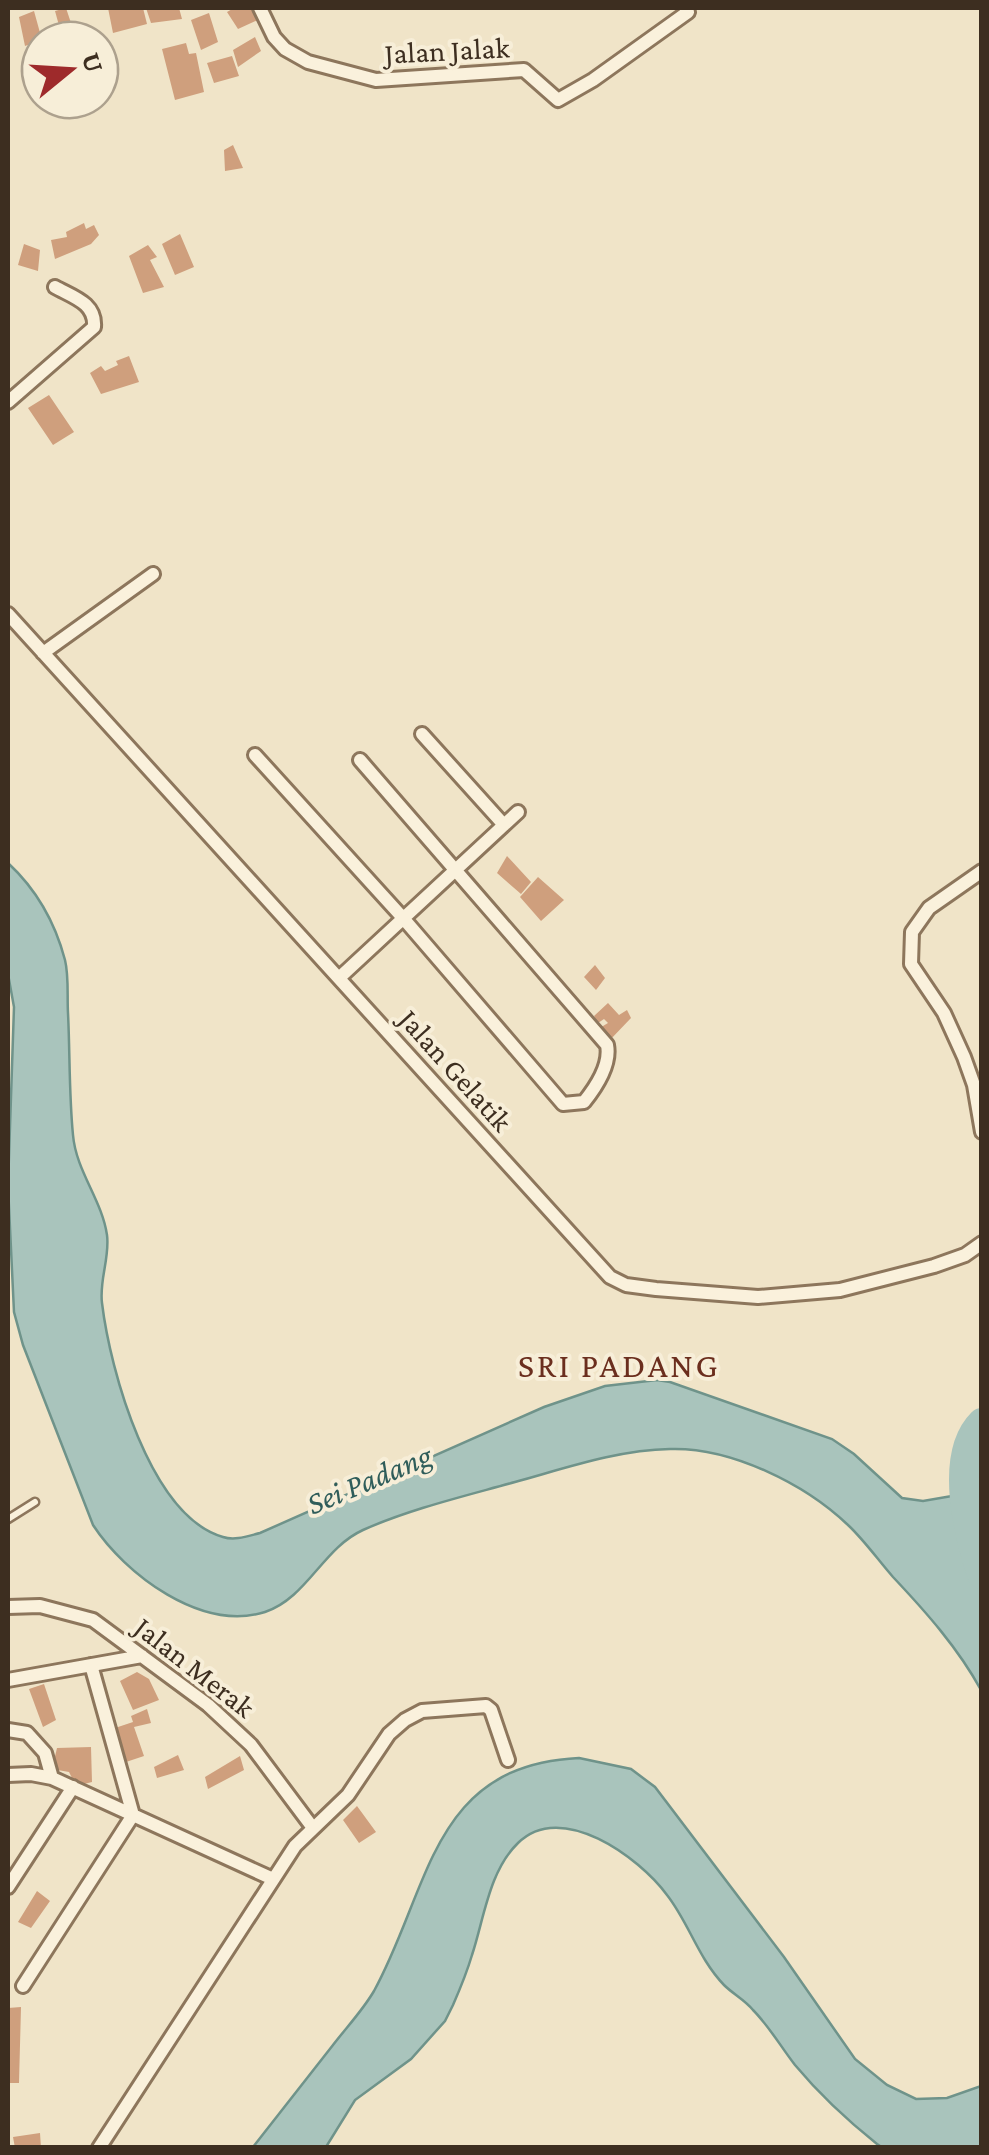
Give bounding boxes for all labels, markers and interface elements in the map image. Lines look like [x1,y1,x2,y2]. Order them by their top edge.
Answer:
north arrow [20,20,120,120]
street label: Jalan Jalak [381,30,511,70]
text: U [76,49,111,76]
street label: Jalan Gelatik [391,1000,520,1138]
district label: SRI PADANG [518,1346,720,1385]
water label: Sei Padang [301,1436,438,1522]
street label: Jalan Merak [126,1608,262,1724]

